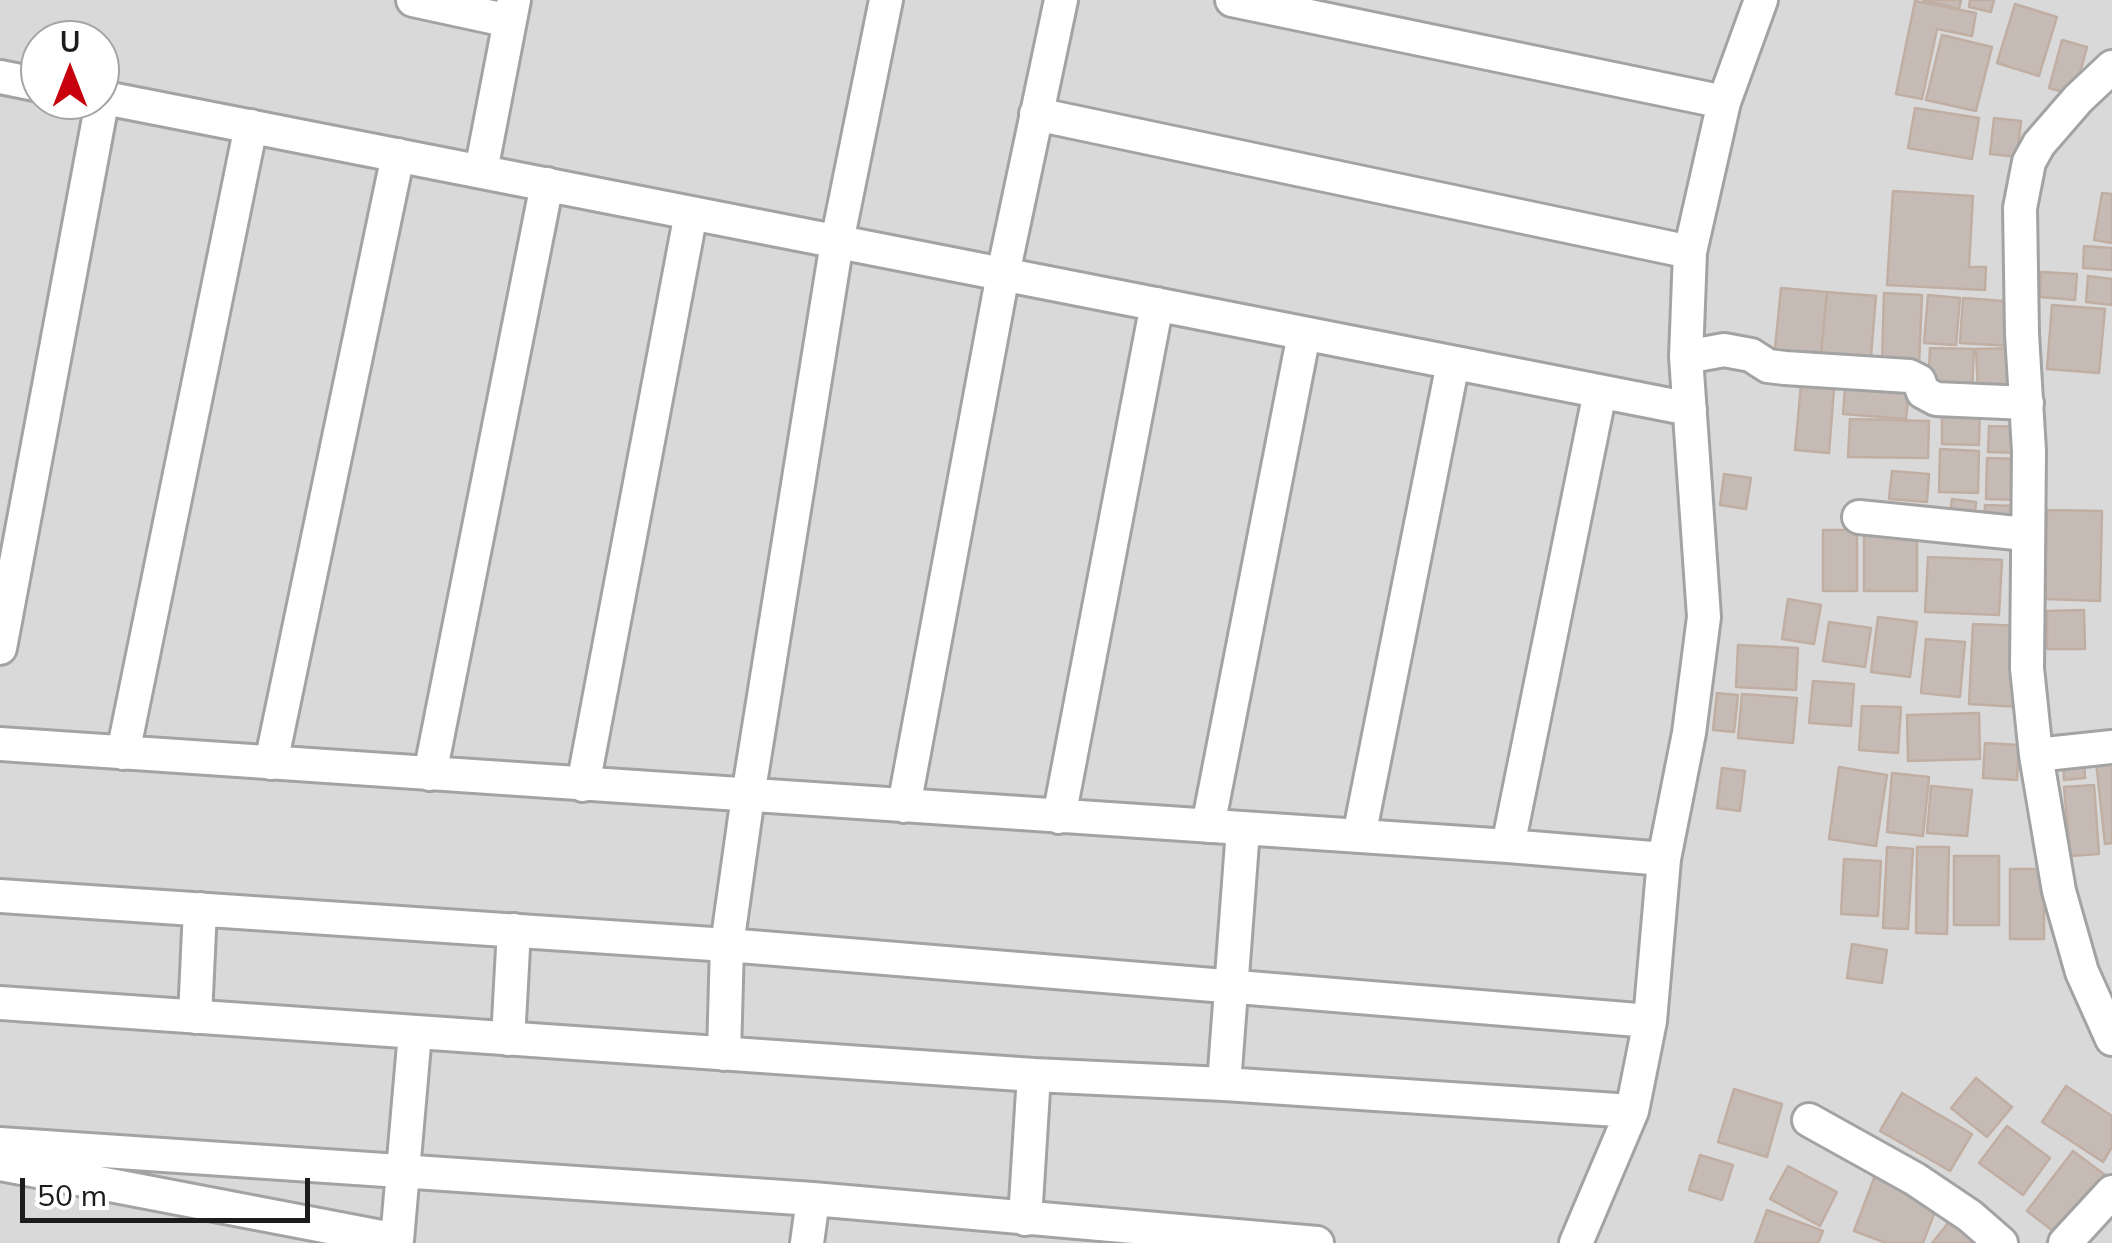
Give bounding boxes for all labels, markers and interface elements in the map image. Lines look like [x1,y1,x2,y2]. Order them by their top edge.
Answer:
north arrow [20,20,120,120]
text: U [60,24,80,59]
scale bar [25,1158,315,1220]
text: 50 m [37,1176,107,1214]

